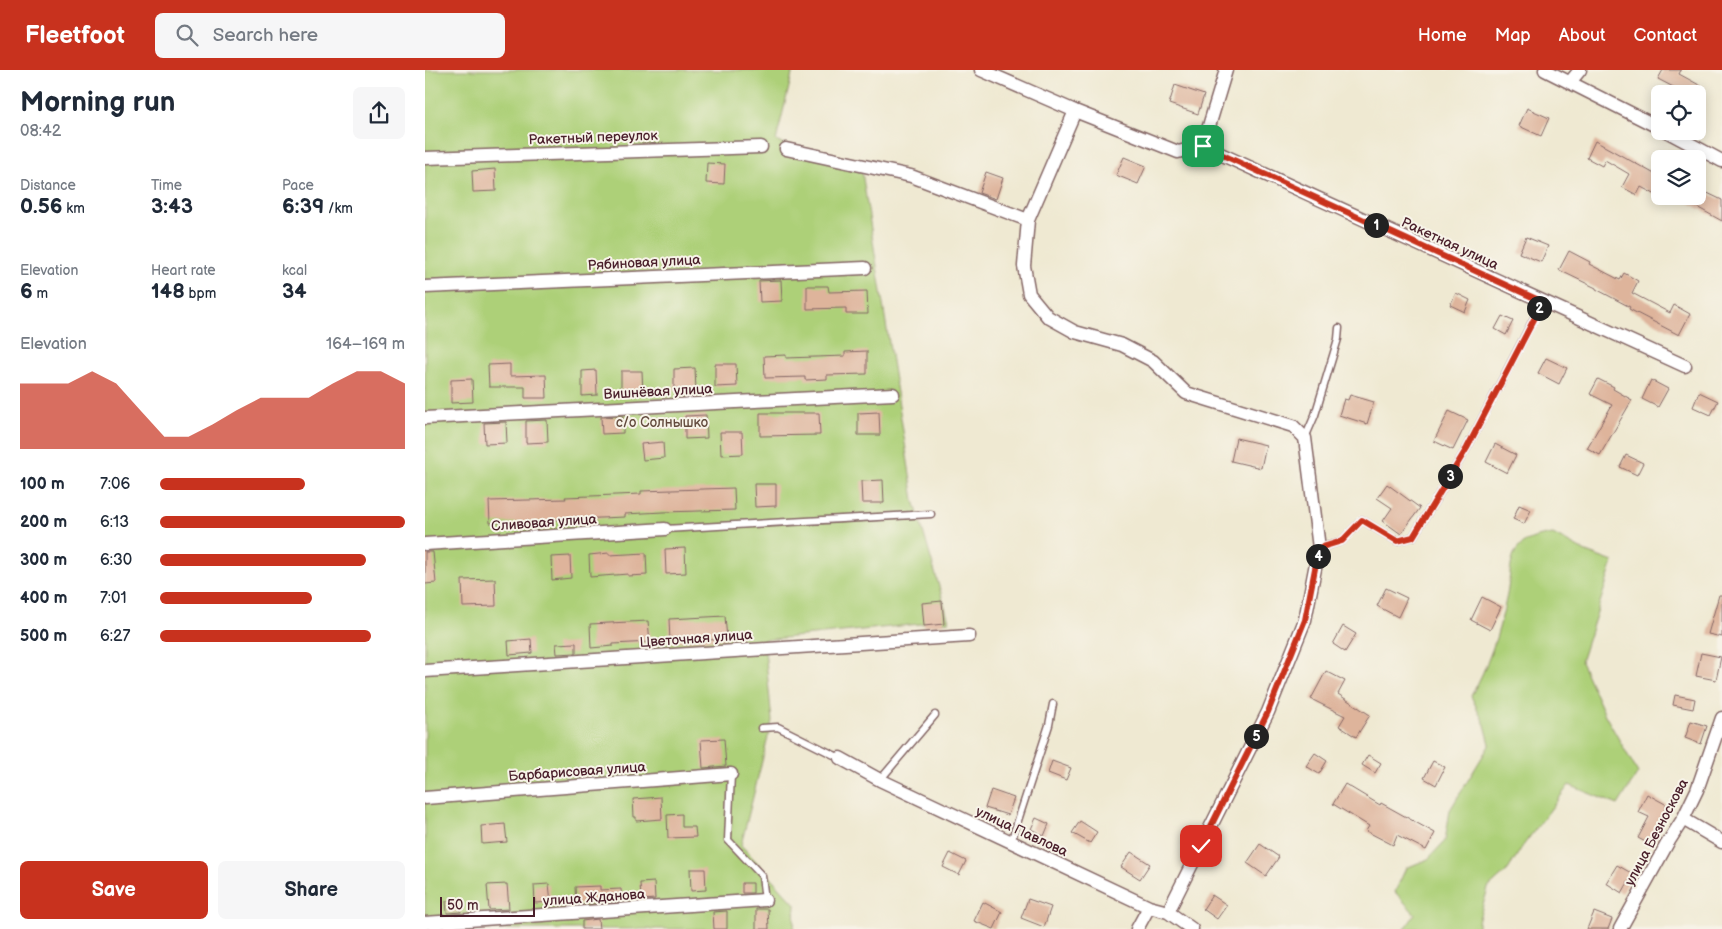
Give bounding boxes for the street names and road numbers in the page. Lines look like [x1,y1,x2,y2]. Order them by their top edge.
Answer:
street label: Ракетный переулок [528,127,659,148]
street label: Ракетная улица [1398,213,1502,274]
street label: Рябиновая улица [587,251,702,274]
street label: Вишнёвая улица [603,380,714,403]
street label: Сливовая улица [491,510,598,535]
street label: Цветочная улица [639,626,754,651]
street label: Барбарисовая улица [508,758,647,785]
street label: улица Безноскова [1621,775,1692,889]
street label: улица Павлова [973,803,1071,860]
street label: улица Жданова [542,885,646,910]

